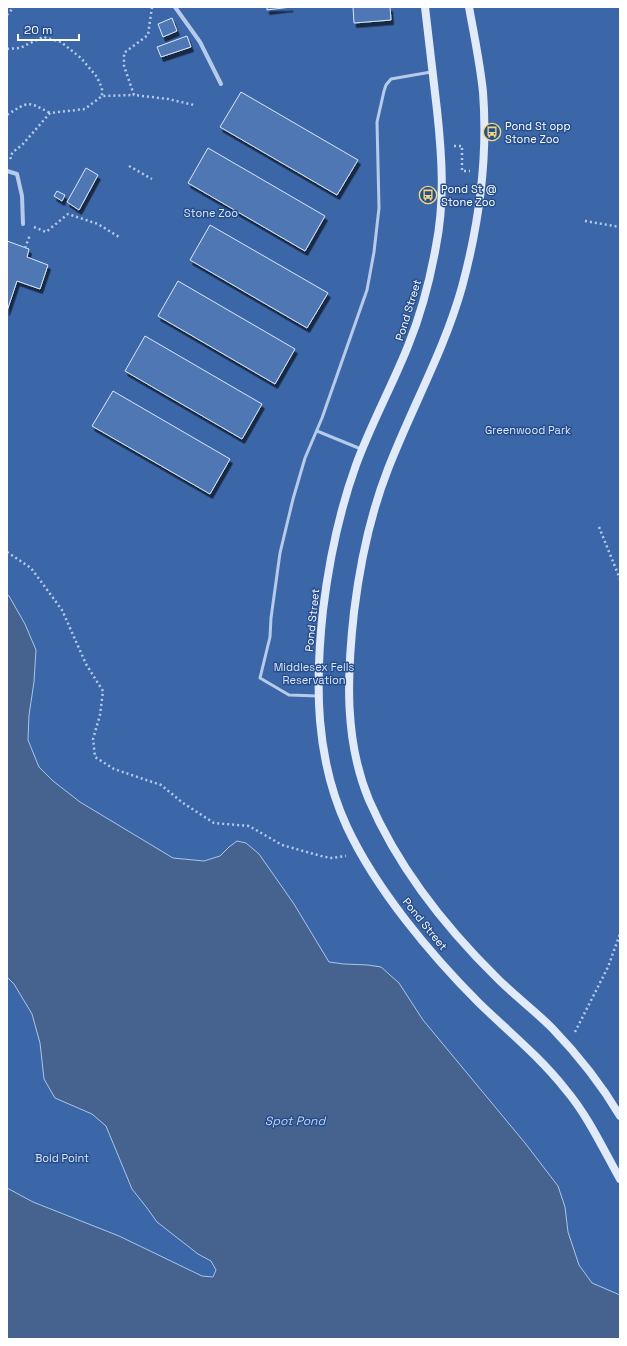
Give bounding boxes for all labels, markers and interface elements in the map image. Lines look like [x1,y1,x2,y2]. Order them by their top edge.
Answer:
scale bar [18,16,79,42]
text: 20 m [24,22,52,38]
place label: Pond St opp Stone Zoo [505,119,570,146]
bus stop icon: Pond St opp Stone Zoo [482,122,502,142]
place label: Pond St @ Stone Zoo [441,182,497,209]
bus stop icon: Pond St @ Stone Zoo [418,185,438,205]
park label: Stone Zoo [184,206,238,220]
street label: Pond Street [392,278,424,342]
park label: Greenwood Park [485,423,571,437]
street label: Pond Street [302,588,322,652]
park label: Middlesex Fells Reservation [274,660,354,687]
street label: Pond Street [400,895,450,953]
water label: Spot Pond [265,1113,326,1129]
park label: Bold Point [35,1151,89,1165]

